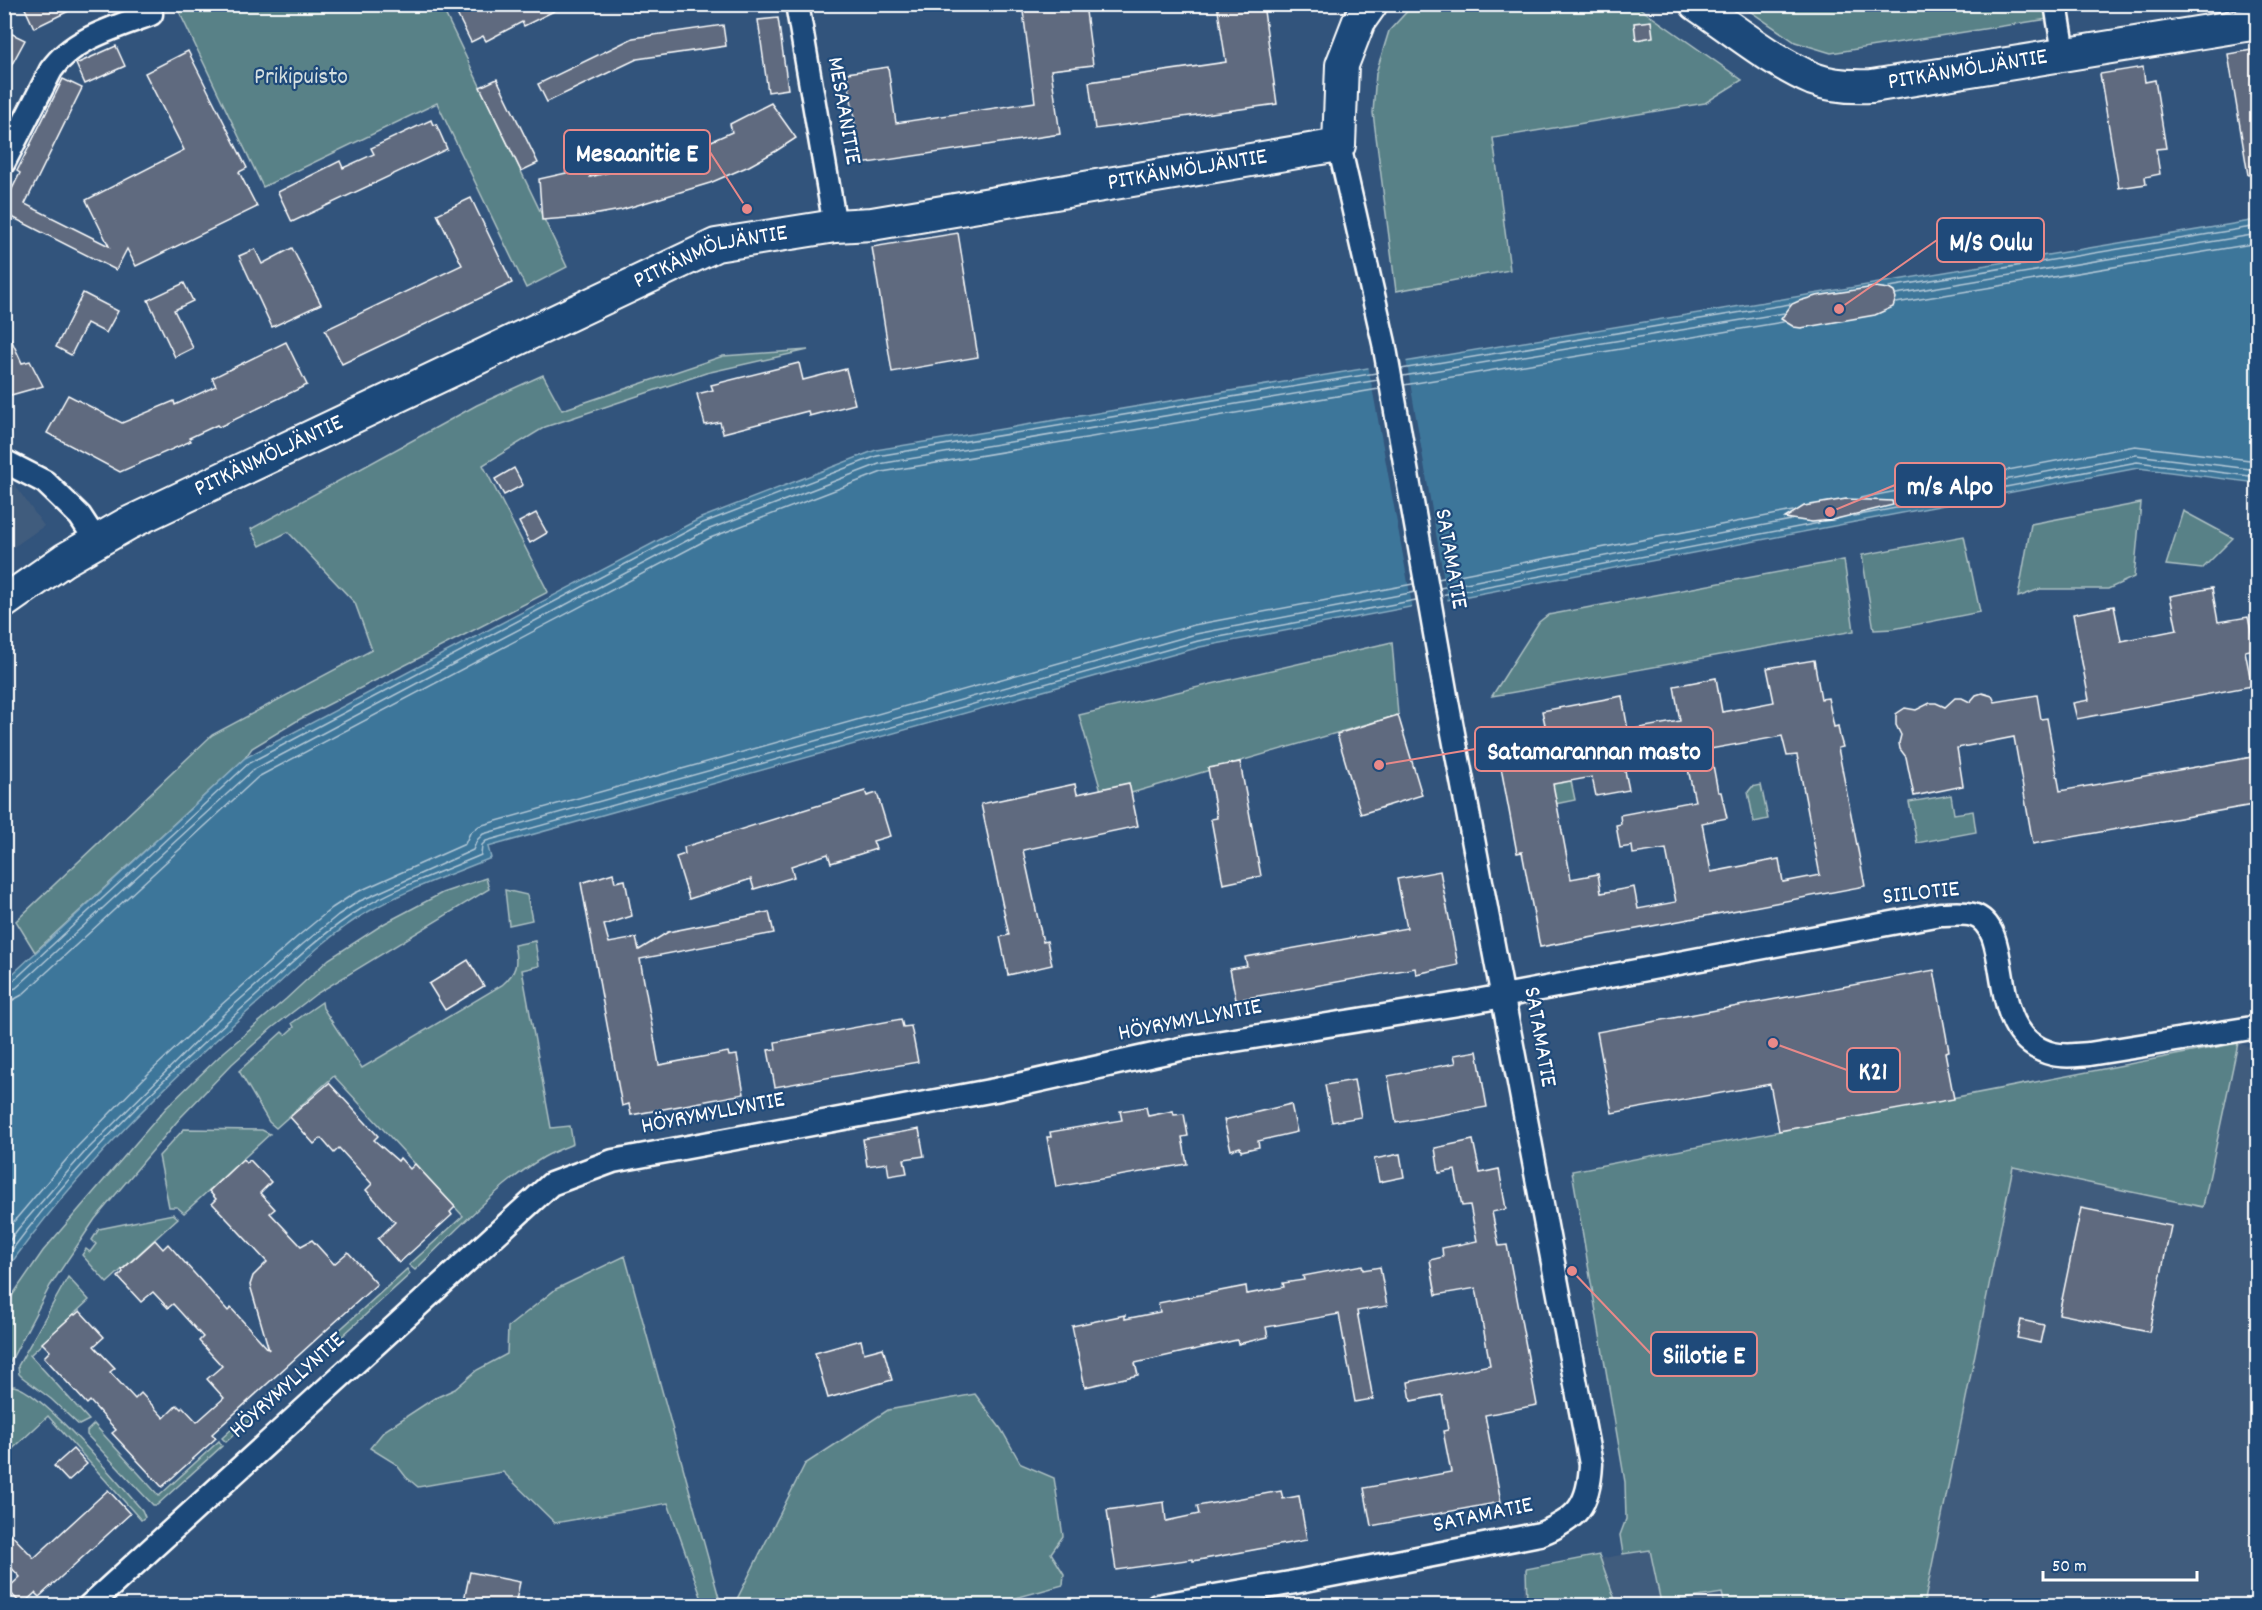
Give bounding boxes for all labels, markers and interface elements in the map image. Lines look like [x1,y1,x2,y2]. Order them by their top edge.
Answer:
street label: PITKÄNMÖLJÄNTIE [1885,41,2050,100]
street label: MESAANITIE [817,54,869,168]
park label: Prikipuisto [254,61,348,95]
callout: Mesaanitie E [564,130,710,174]
text: Mesaanitie E [576,137,698,174]
street label: PITKÄNMÖLJÄNTIE [1105,140,1270,201]
street label: PITKÄNMÖLJÄNTIE [628,217,790,299]
callout: M/S Oulu [1937,218,2044,262]
text: M/S Oulu [1949,226,2033,263]
street label: PITKÄNMÖLJÄNTIE [189,407,349,507]
callout: m/s Alpo [1895,463,2005,507]
text: m/s Alpo [1907,470,1993,507]
street label: SATAMATIE [1424,506,1476,612]
callout: Satamarannan masto [1475,727,1713,771]
text: Satamarannan masto [1487,735,1701,772]
street label: SIILOTIE [1881,873,1961,915]
street label: SATAMATIE [1513,984,1565,1090]
street label: HÖYRYMYLLYNTIE [1115,990,1265,1052]
callout: K21 [1847,1048,1900,1092]
text: K21 [1858,1055,1888,1092]
street label: HÖYRYMYLLYNTIE [638,1083,788,1145]
street label: HÖYRYMYLLYNTIE [223,1325,354,1447]
callout: Siilotie E [1651,1332,1757,1376]
text: Siilotie E [1663,1339,1745,1376]
street label: SATAMATIE [1430,1489,1536,1543]
scale bar [2043,1544,2198,1582]
text: 50 m [2052,1555,2087,1580]

